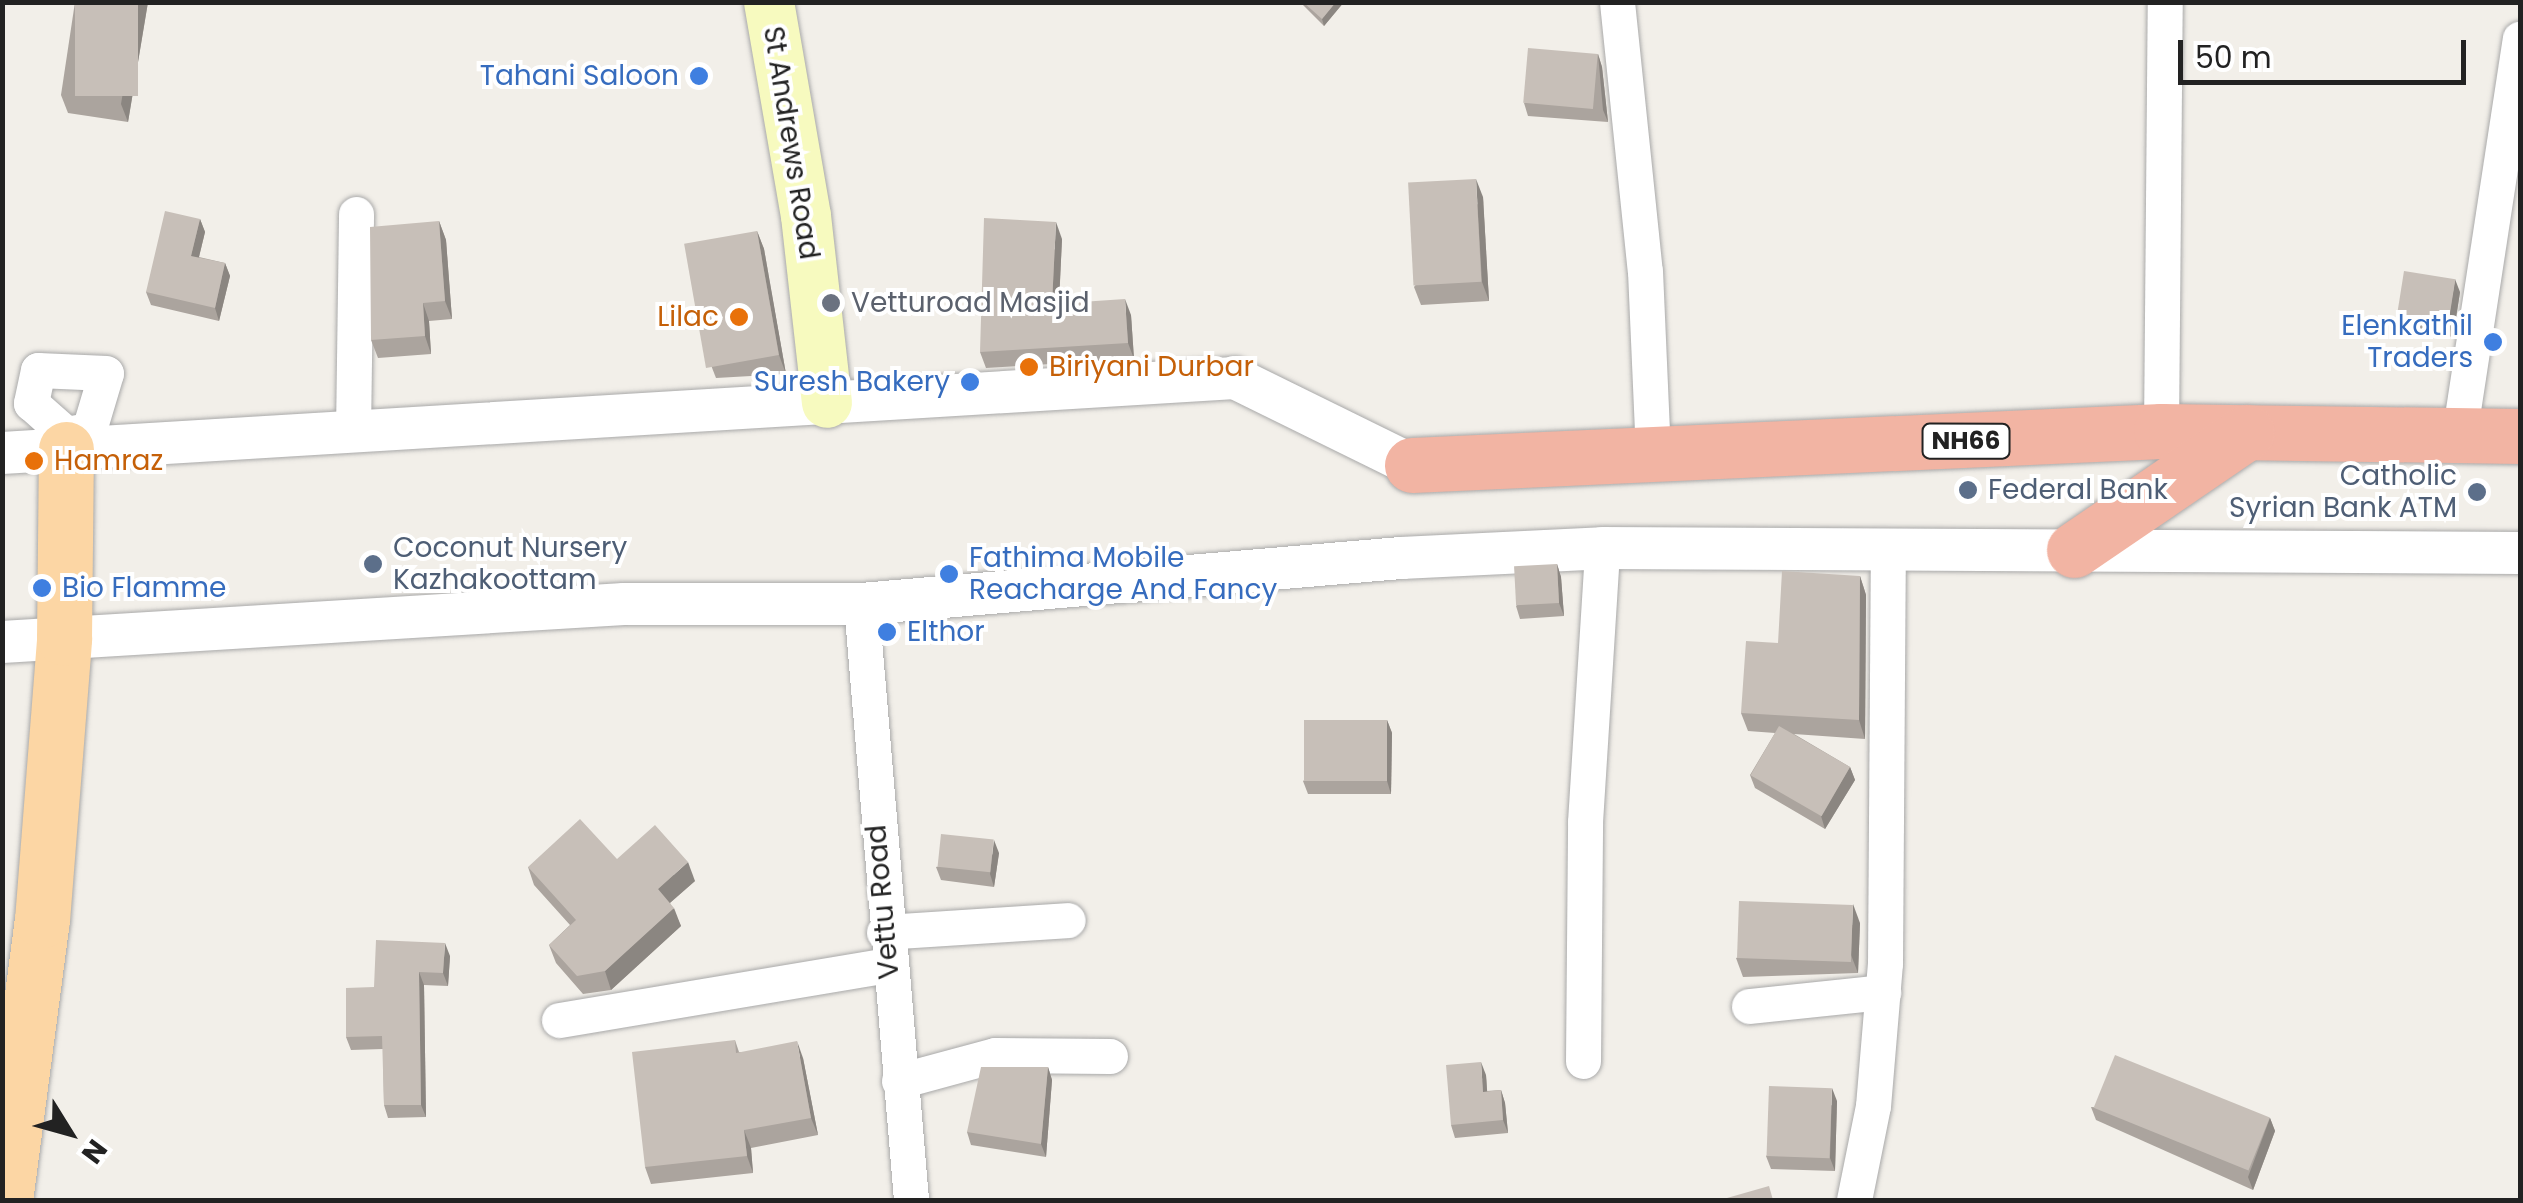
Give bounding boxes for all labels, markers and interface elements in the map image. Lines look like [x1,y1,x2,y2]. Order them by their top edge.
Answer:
scale bar [2183,20,2470,82]
street label: St Andrews Road [756,24,826,262]
text: 50 m [2195,36,2272,79]
place label: Tahani Saloon [480,59,679,93]
marker: Tahani Saloon [688,65,710,87]
place label: Vetturoad Masjid [851,286,1090,320]
marker: Vetturoad Masjid [820,292,842,314]
place label: Lilac [657,300,719,334]
marker: Lilac [728,306,750,328]
place label: Elenkathil Traders [2341,309,2473,375]
marker: Elenkathil Traders [2482,331,2504,353]
place label: Biriyani Durbar [1049,350,1254,384]
marker: Biriyani Durbar [1018,356,1040,378]
place label: Suresh Bakery [754,365,950,399]
marker: Suresh Bakery [959,371,981,393]
road number: NH66 [1921,421,2011,461]
place label: Hamraz [54,444,163,478]
marker: Hamraz [23,450,45,472]
place label: Catholic Syrian Bank ATM [2229,459,2457,525]
place label: Federal Bank [1988,473,2168,507]
marker: Federal Bank [1957,479,1979,501]
marker: Catholic Syrian Bank ATM [2466,481,2488,503]
place label: Coconut Nursery Kazhakoottam [393,531,627,597]
place label: Fathima Mobile Reacharge And Fancy [969,541,1277,607]
marker: Coconut Nursery Kazhakoottam [362,553,384,575]
marker: Fathima Mobile Reacharge And Fancy [938,563,960,585]
place label: Bio Flamme [62,571,226,605]
marker: Bio Flamme [31,577,53,599]
place label: Elthor [907,615,985,649]
marker: Elthor [876,621,898,643]
street label: Vettu Road [860,823,906,981]
north arrow [20,1083,120,1183]
text: N [72,1131,116,1172]

